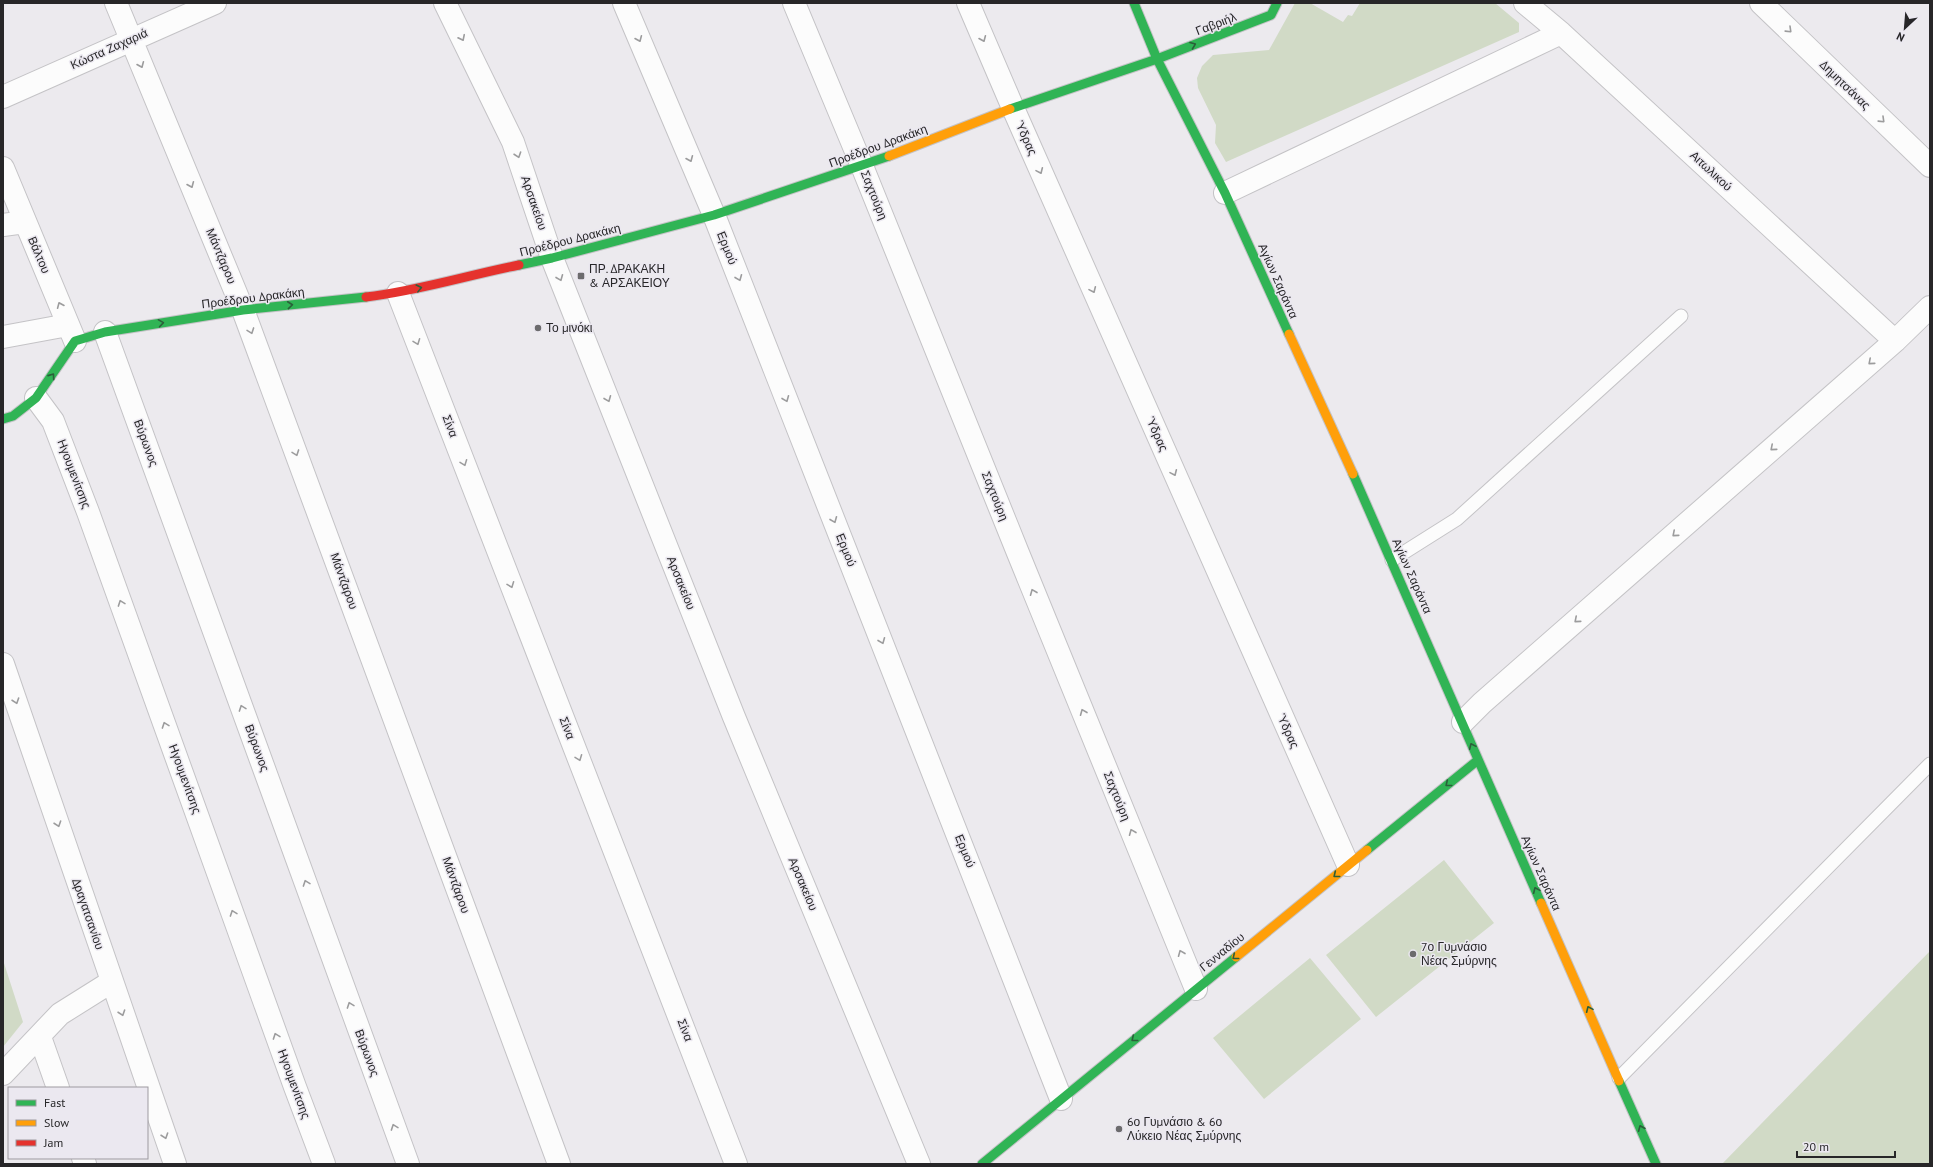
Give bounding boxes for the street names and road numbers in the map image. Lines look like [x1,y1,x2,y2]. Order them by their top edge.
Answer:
street label: Γαβριήλ [1193,9,1238,38]
street label: Κώστα Ζαχαριά [68,25,150,72]
street label: Δημητσάνας [1817,57,1874,113]
street label: Ύδρας [1012,118,1041,158]
street label: Προέδρου Δρακάκη [827,121,929,170]
street label: Αιτωλικού [1687,147,1736,194]
street label: Σαχτούρη [858,168,891,222]
street label: Αρσακείου [518,174,551,232]
street label: Προέδρου Δρακάκη [518,220,622,259]
street label: Μάντζαρου [203,226,240,286]
street label: Ερμού [714,229,741,267]
street label: Βάλτου [25,234,54,276]
street label: Αγίων Σαράντα [1255,241,1302,321]
street label: Προέδρου Δρακάκη [201,284,305,311]
street label: Σίνα [439,412,462,439]
street label: Ύδρας [1143,414,1172,454]
street label: Βύρωνος [131,417,162,469]
street label: Ηγουμενίτσης [54,437,95,511]
street label: Σαχτούρη [979,469,1012,523]
street label: Ερμού [833,531,860,569]
street label: Αγίων Σαράντα [1389,536,1436,616]
street label: Μάντζαρου [327,551,362,611]
street label: Αρσακείου [664,554,699,612]
street label: Ύδρας [1274,711,1303,751]
street label: Σίνα [556,714,579,741]
street label: Βύρωνος [242,722,273,774]
street label: Ηγουμενίτσης [166,742,205,816]
street label: Σαχτούρη [1101,769,1134,823]
street label: Ερμού [952,832,979,870]
street label: Αγίων Σαράντα [1518,833,1565,913]
street label: Μάντζαρου [439,855,474,915]
street label: Αρσακείου [786,855,821,913]
street label: Δραγατσανίου [69,876,108,951]
street label: Γενναδίου [1196,929,1247,974]
street label: Σίνα [674,1016,697,1043]
street label: Βύρωνος [352,1027,383,1079]
street label: Ηγουμενίτσης [275,1047,314,1121]

